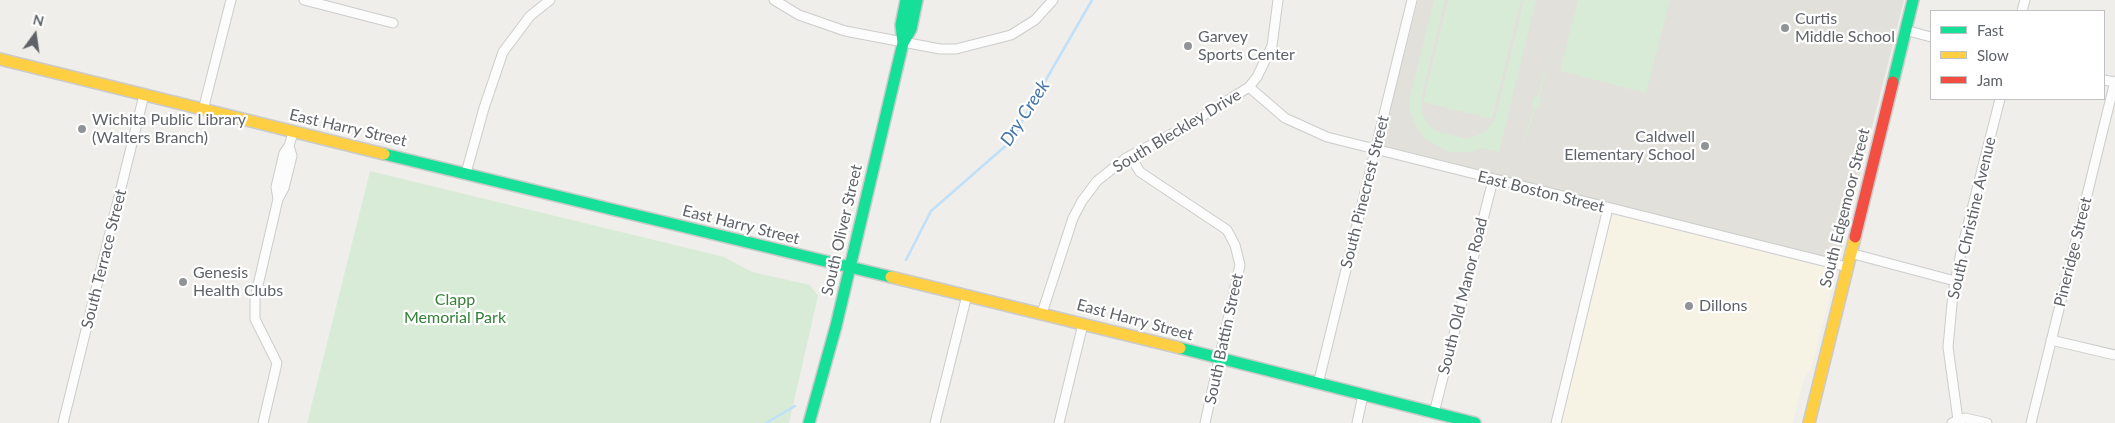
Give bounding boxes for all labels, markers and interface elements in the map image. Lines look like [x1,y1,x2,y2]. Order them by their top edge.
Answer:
place label: Curtis Middle School [1795,9,1895,47]
north arrow [10,10,60,60]
text: N [31,10,46,30]
legend [1930,10,2105,100]
text: Fast [1977,21,2004,39]
marker: Curtis Middle School [1779,22,1791,34]
place label: Garvey Sports Center [1198,27,1295,65]
marker: Garvey Sports Center [1182,40,1194,52]
text: Slow [1977,46,2009,64]
text: Jam [1977,71,2003,89]
water label: Dry Creek [996,76,1054,150]
street label: South Bleckley Drive [1109,85,1245,177]
street label: East Harry Street [287,105,409,151]
place label: Wichita Public Library (Walters Branch) [92,110,246,148]
street label: South Pinecrest Street [1337,114,1393,270]
marker: Wichita Public Library (Walters Branch) [76,123,88,135]
street label: South Edgemoor Street [1816,126,1874,290]
place label: Caldwell Elementary School [1564,127,1695,165]
street label: South Christine Avenue [1944,135,2000,301]
marker: Caldwell Elementary School [1699,140,1711,152]
street label: South Oliver Street [818,162,866,298]
street label: East Boston Street [1476,167,1606,217]
street label: South Terrace Street [77,187,131,331]
street label: Pineridge Street [2050,195,2096,309]
street label: East Harry Street [681,201,801,249]
street label: South Old Manor Road [1434,216,1492,376]
place label: Genesis Health Clubs [193,263,283,301]
street label: South Battin Street [1201,272,1247,406]
marker: Genesis Health Clubs [177,276,189,288]
park label: Clapp Memorial Park [404,290,506,328]
street label: East Harry Street [1075,295,1195,345]
place label: Dillons [1699,296,1747,316]
marker: Dillons [1683,300,1695,312]

